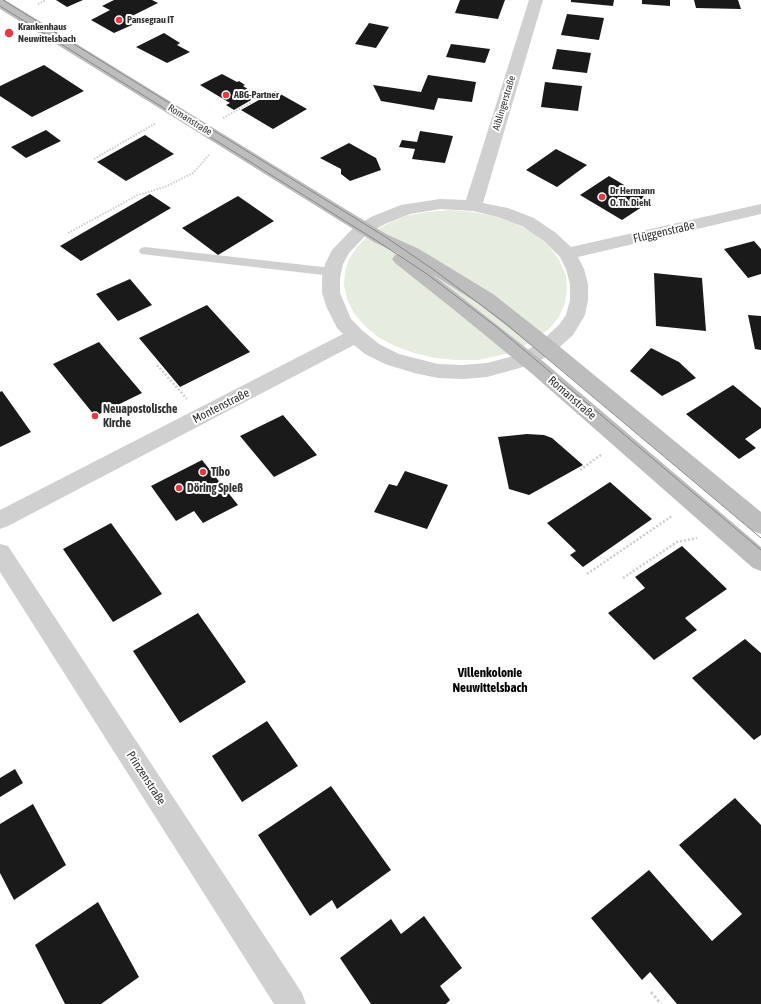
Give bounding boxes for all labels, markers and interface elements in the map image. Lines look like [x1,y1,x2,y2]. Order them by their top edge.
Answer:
place label: Pansegrau IT [127,14,174,26]
marker: Pansegrau IT [114,15,124,25]
place label: Krankenhaus Neuwittelsbach [18,21,76,44]
marker: Krankenhaus Neuwittelsbach [3,27,15,39]
street label: Aiblingerstraße [490,74,518,132]
place label: ABG-Partner [234,89,279,101]
marker: ABG-Partner [221,90,231,100]
street label: Romanstraße [166,102,214,138]
place label: Dr Hermann O. Th. Diehl [610,185,655,208]
marker: Dr Hermann O. Th. Diehl [597,192,607,202]
street label: Flüggenstraße [632,218,696,246]
street label: Romanstraße [545,373,599,423]
street label: Montenstraße [190,386,252,426]
place label: Neuapostolische Kirche [103,402,177,430]
marker: Neuapostolische Kirche [90,411,100,421]
place label: Tibo [211,465,230,479]
marker: Tibo [198,467,208,477]
place label: Döring Spieß [187,481,243,495]
marker: Döring Spieß [174,483,184,493]
district label: Villenkolonie Neuwittelsbach [452,665,528,696]
street label: Prinzenstraße [123,748,169,808]

